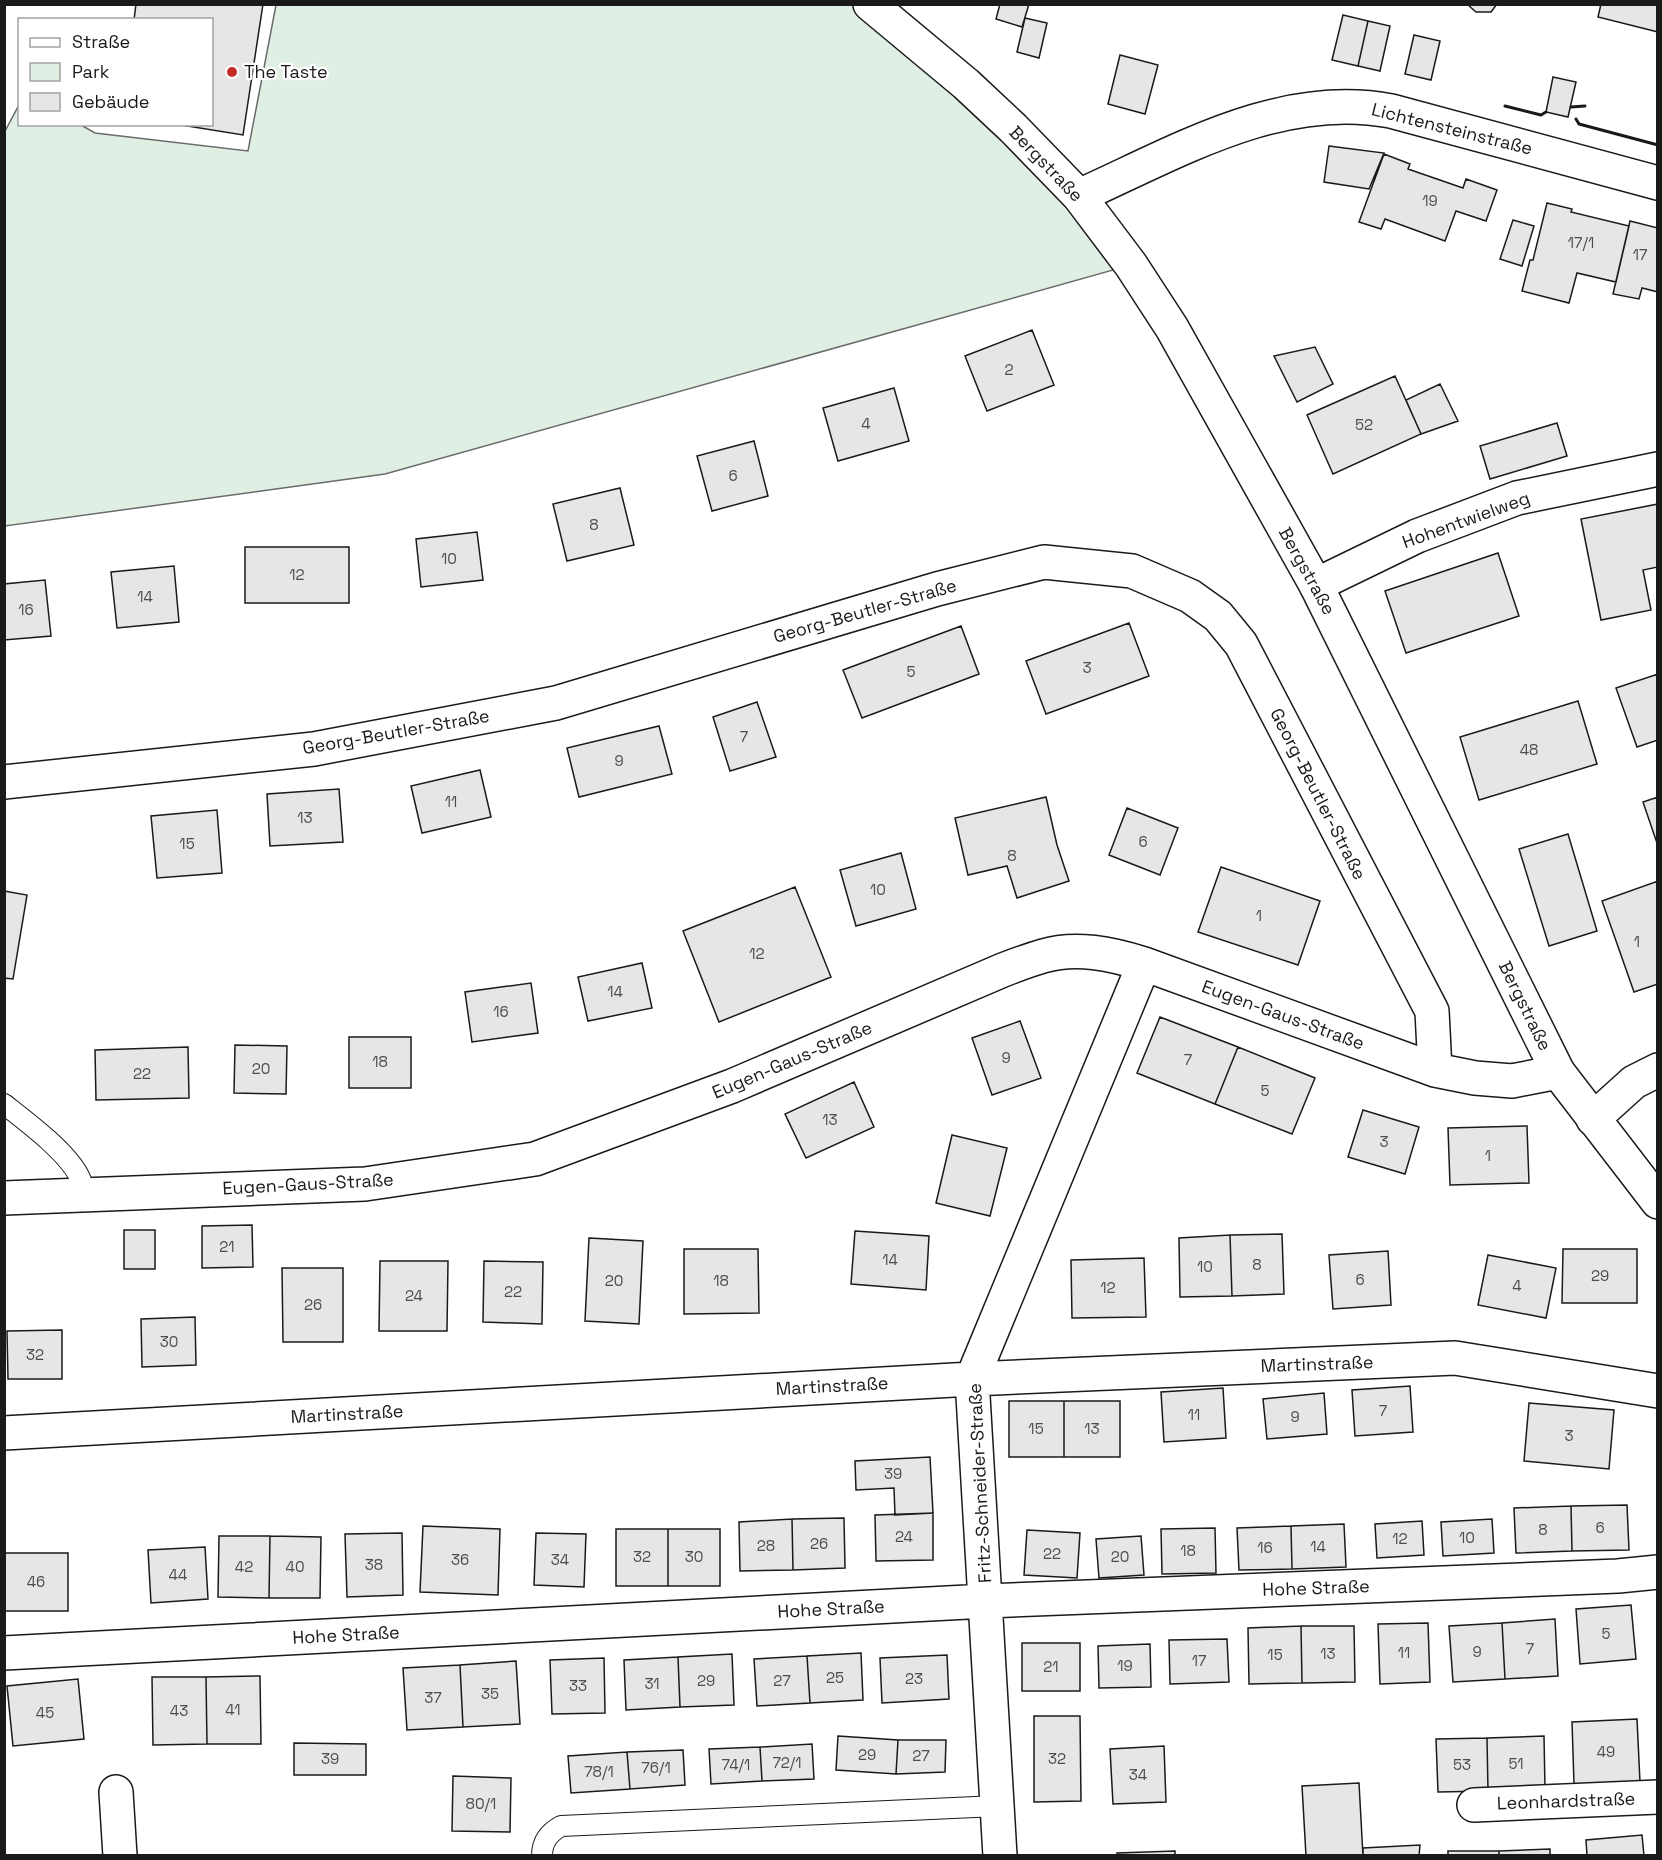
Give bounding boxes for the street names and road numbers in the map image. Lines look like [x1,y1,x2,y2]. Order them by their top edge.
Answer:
street label: Lichtensteinstraße [1369,97,1535,160]
street label: Bergstraße [1004,121,1088,207]
street label: Hohentwielweg [1399,486,1533,553]
street label: Bergstraße [1274,523,1341,619]
street label: Georg-Beutler-Straße [771,573,959,648]
street label: Georg-Beutler-Straße [301,704,491,759]
street label: Georg-Beutler-Straße [1265,704,1372,883]
street label: Bergstraße [1494,957,1557,1054]
street label: Eugen-Gaus-Straße [1199,974,1368,1055]
street label: Eugen-Gaus-Straße [708,1015,875,1104]
street label: Eugen-Gaus-Straße [222,1168,394,1199]
street label: Martinstraße [1260,1350,1374,1377]
street label: Martinstraße [775,1371,889,1400]
street label: Fritz-Schneider-Straße [963,1382,996,1584]
street label: Martinstraße [290,1399,404,1428]
street label: Hohe Straße [1262,1574,1370,1601]
street label: Hohe Straße [777,1594,885,1623]
street label: Hohe Straße [292,1620,400,1649]
street label: Leonhardstraße [1496,1787,1636,1814]

